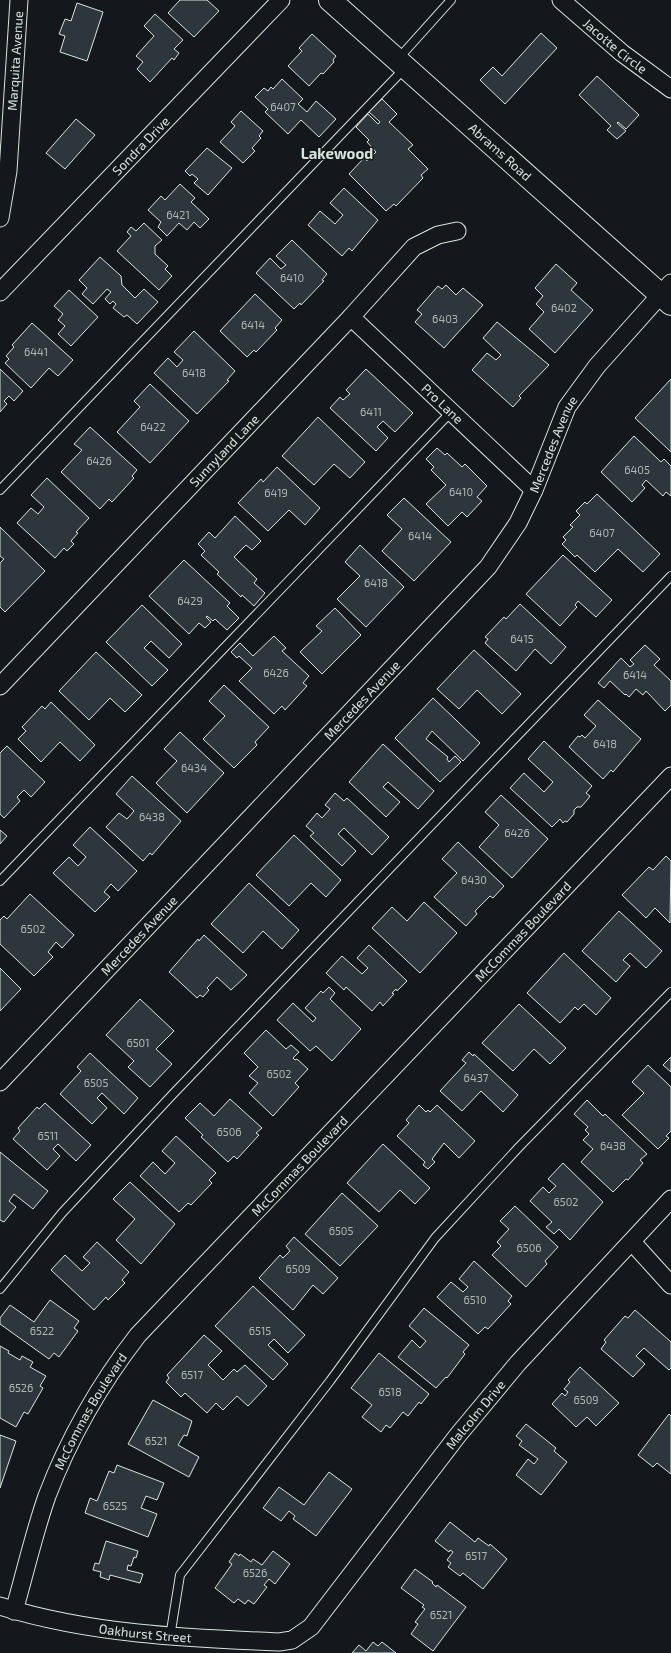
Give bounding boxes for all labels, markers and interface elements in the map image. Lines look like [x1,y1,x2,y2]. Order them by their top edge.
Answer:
street label: Marquita Avenue [4,10,26,111]
street label: Jacotte Circle [580,15,650,77]
house number: 6407 [270,100,296,113]
street label: Sondra Drive [109,113,173,179]
street label: Abrams Road [465,120,535,184]
district label: Lakewood [301,144,373,162]
house number: 6421 [166,208,190,221]
house number: 6410 [280,271,304,284]
house number: 6402 [551,301,577,314]
house number: 6403 [432,312,458,325]
house number: 6414 [241,318,265,331]
house number: 6441 [24,345,48,358]
house number: 6418 [182,366,206,379]
street label: Pro Lane [418,380,467,427]
street label: Mercedes Avenue [526,392,581,495]
house number: 6411 [360,405,382,418]
street label: Sunnyland Lane [186,411,262,490]
house number: 6422 [140,420,166,433]
house number: 6426 [86,454,112,467]
house number: 6405 [624,463,650,476]
house number: 6410 [449,485,473,498]
house number: 6419 [264,486,288,499]
house number: 6407 [589,526,615,539]
house number: 6414 [408,529,432,542]
house number: 6418 [364,576,388,589]
house number: 6429 [177,594,203,607]
house number: 6415 [510,632,534,645]
street label: Mercedes Avenue [320,657,403,743]
house number: 6426 [263,666,289,679]
house number: 6414 [623,668,647,681]
house number: 6418 [593,737,617,750]
house number: 6434 [181,761,207,774]
house number: 6438 [139,810,165,823]
house number: 6426 [504,826,530,839]
house number: 6430 [461,873,487,886]
street label: McCommas Boulevard [471,878,574,985]
street label: Mercedes Avenue [97,892,180,979]
house number: 6502 [20,922,46,935]
house number: 6501 [126,1036,150,1049]
house number: 6502 [266,1067,292,1080]
house number: 6437 [464,1071,489,1084]
house number: 6505 [84,1076,108,1089]
street label: McCommas Boulevard [248,1112,351,1219]
house number: 6506 [216,1125,242,1138]
house number: 6511 [38,1129,58,1142]
house number: 6438 [600,1139,626,1152]
house number: 6502 [553,1195,579,1208]
house number: 6505 [329,1224,353,1237]
house number: 6506 [516,1241,542,1254]
house number: 6509 [285,1262,311,1275]
house number: 6510 [463,1293,487,1306]
house number: 6522 [30,1324,54,1337]
house number: 6515 [249,1324,271,1337]
street label: McCommas Boulevard [51,1350,130,1472]
house number: 6517 [181,1368,203,1381]
street label: Malcolm Drive [442,1377,509,1452]
house number: 6526 [9,1381,33,1394]
house number: 6518 [378,1385,402,1398]
house number: 6509 [573,1393,599,1406]
house number: 6521 [145,1434,167,1447]
house number: 6525 [103,1499,127,1512]
house number: 6517 [465,1549,487,1562]
house number: 6526 [243,1566,267,1579]
house number: 6521 [430,1608,452,1621]
street label: Oakhurst Street [98,1620,192,1646]

